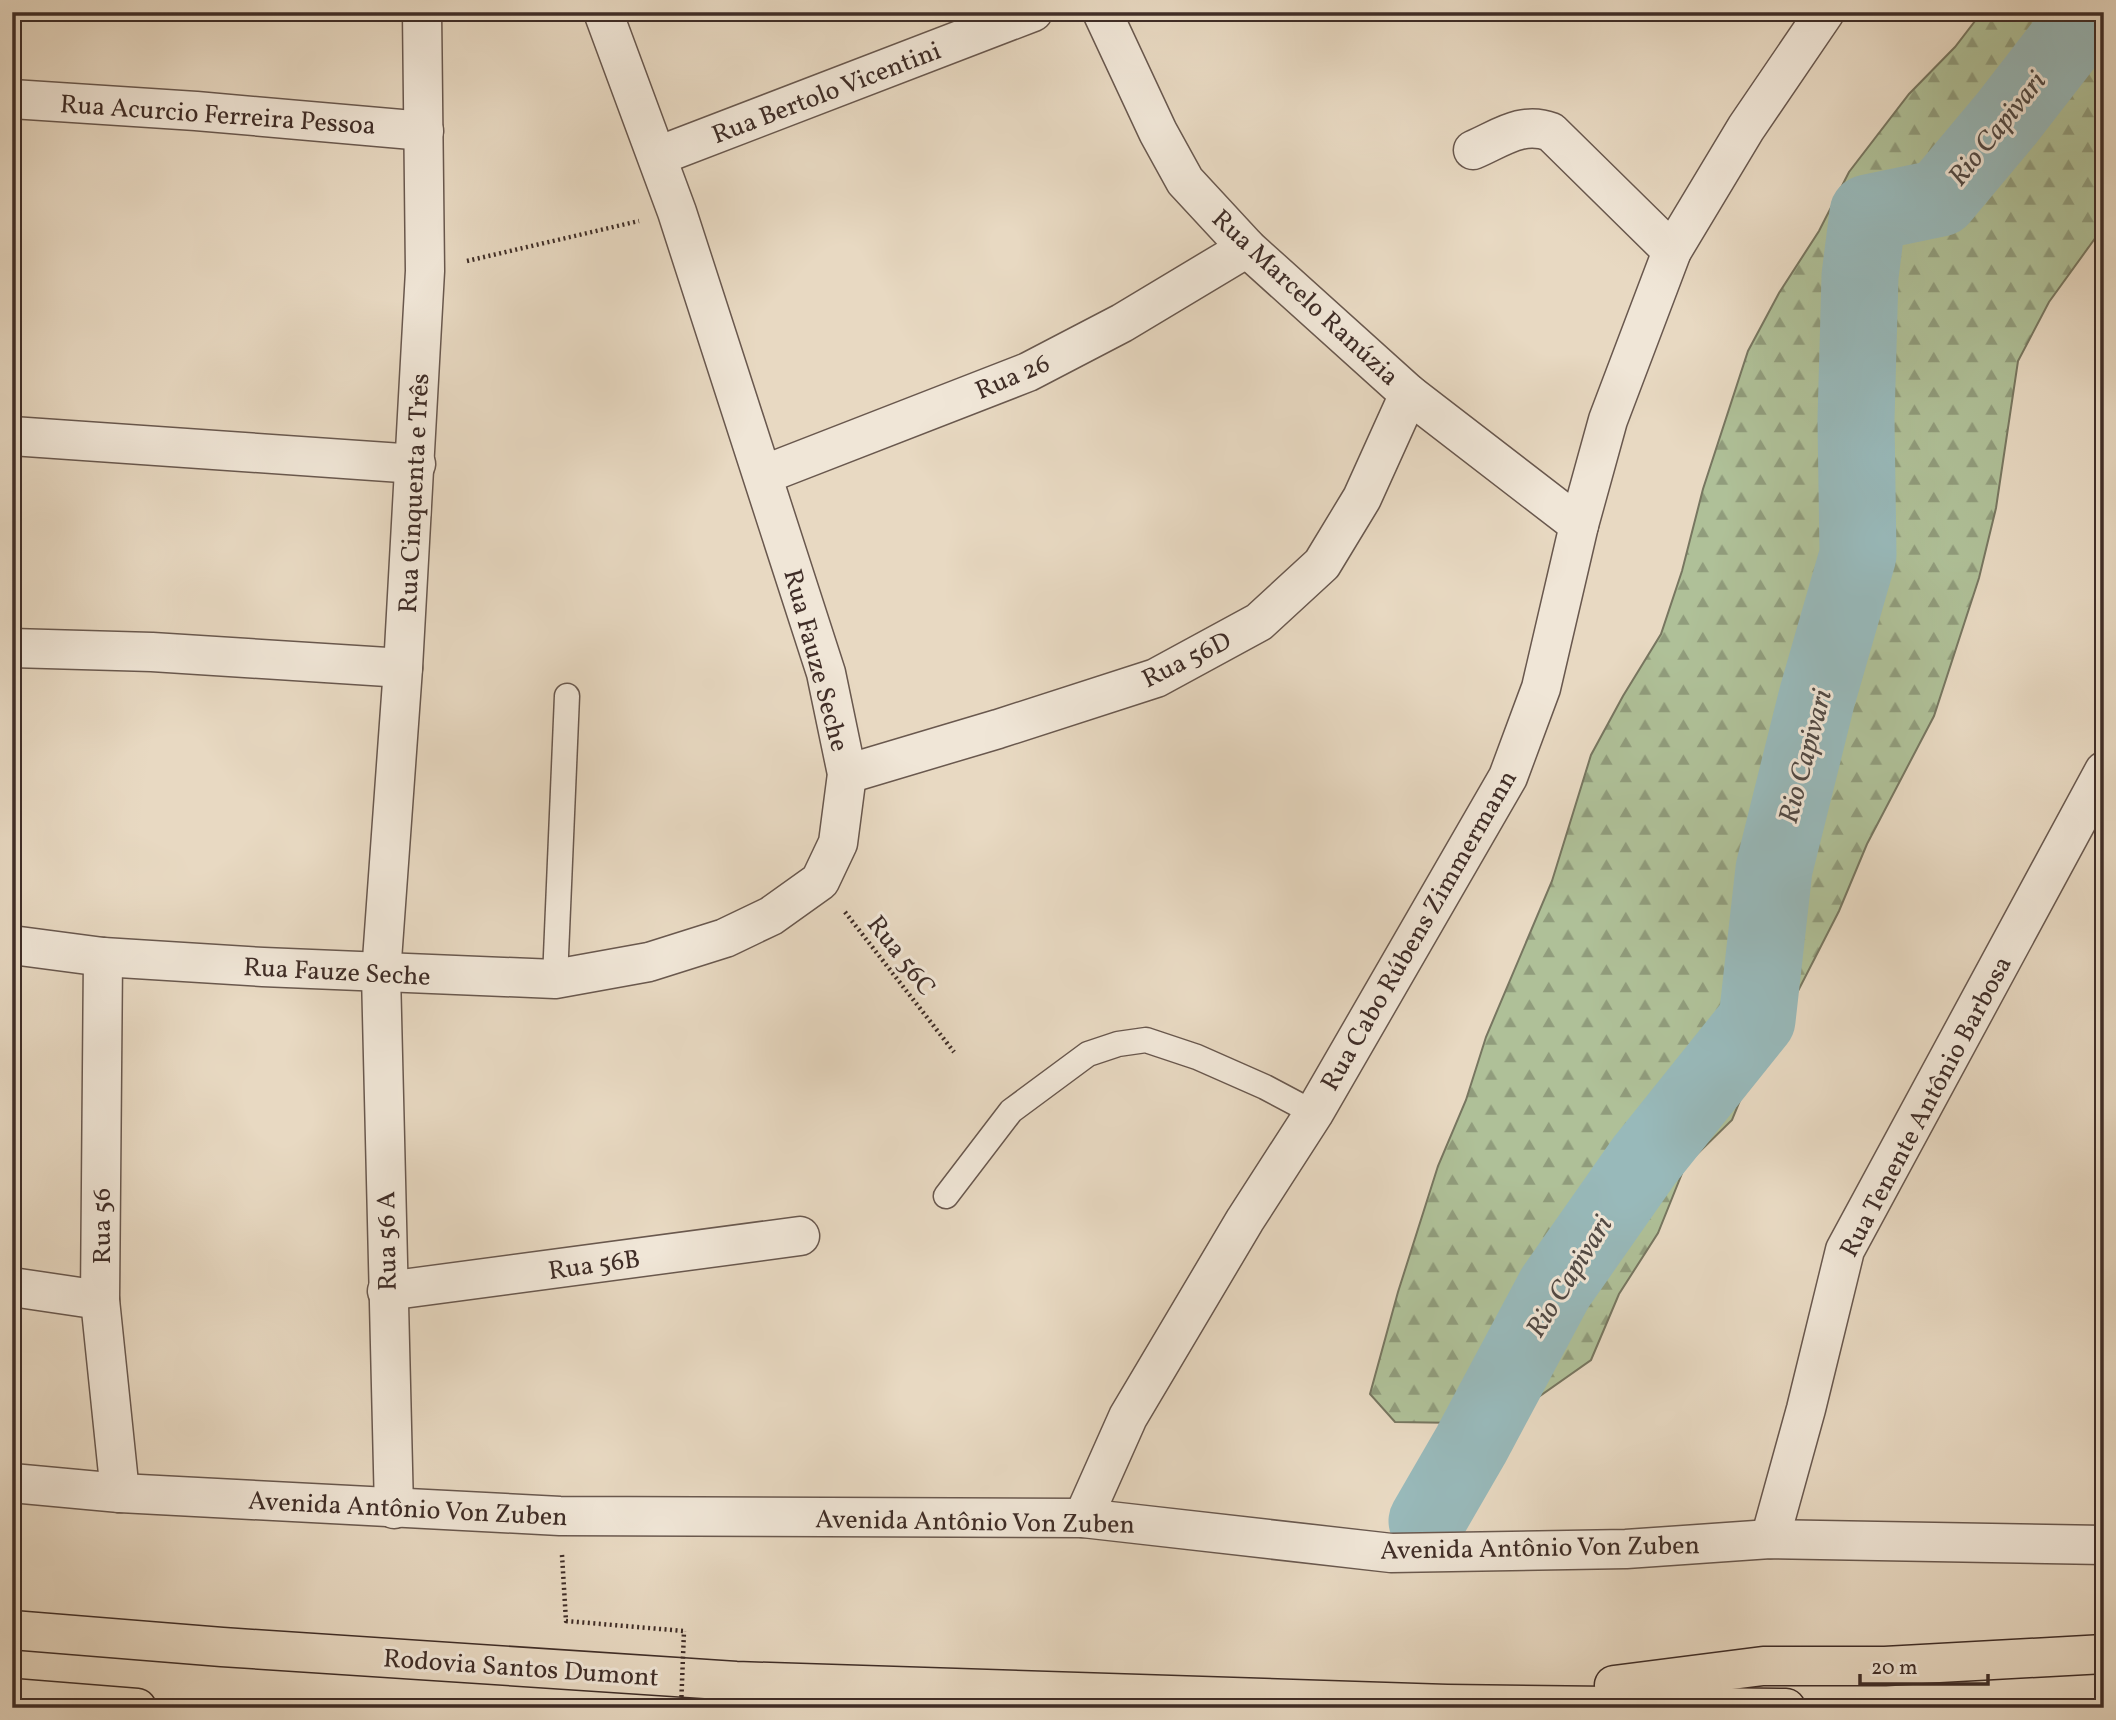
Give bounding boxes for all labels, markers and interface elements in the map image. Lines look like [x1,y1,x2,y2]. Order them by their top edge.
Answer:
street label: Rua Bertolo Vicentini [707,34,946,154]
water label: Rio Capivari [1940,63,2057,195]
street label: Rua Acurcio Ferreira Pessoa [59,87,377,145]
street label: Rua Marcelo Ranúzia [1203,202,1406,395]
street label: Rua 26 [970,346,1056,410]
street label: Rua Cinquenta e Três [391,372,439,614]
street label: Rua Fauze Seche [773,565,857,756]
street label: Rua 56D [1136,624,1238,698]
water label: Rio Capivari [1770,684,1843,828]
street label: Rua Cabo Rúbens Zimmermann [1313,764,1527,1098]
street label: Rua 56C [858,908,943,1004]
street label: Rua Fauze Seche [242,950,431,996]
street label: Rua Tenente Antônio Barbosa [1832,950,2022,1264]
street label: Rua 56 [85,1188,121,1264]
street label: Rua 56 A [369,1191,407,1291]
water label: Rio Capivari [1517,1208,1623,1346]
street label: Rua 56B [546,1242,643,1290]
street label: Avenida Antônio Von Zuben [247,1484,569,1536]
street label: Avenida Antônio Von Zuben [815,1502,1135,1544]
street label: Avenida Antônio Von Zuben [1380,1528,1700,1570]
street label: Rodovia Santos Dumont [382,1641,660,1697]
scale bar [1860,1643,1988,1687]
text: 20 m [1871,1654,1917,1683]

